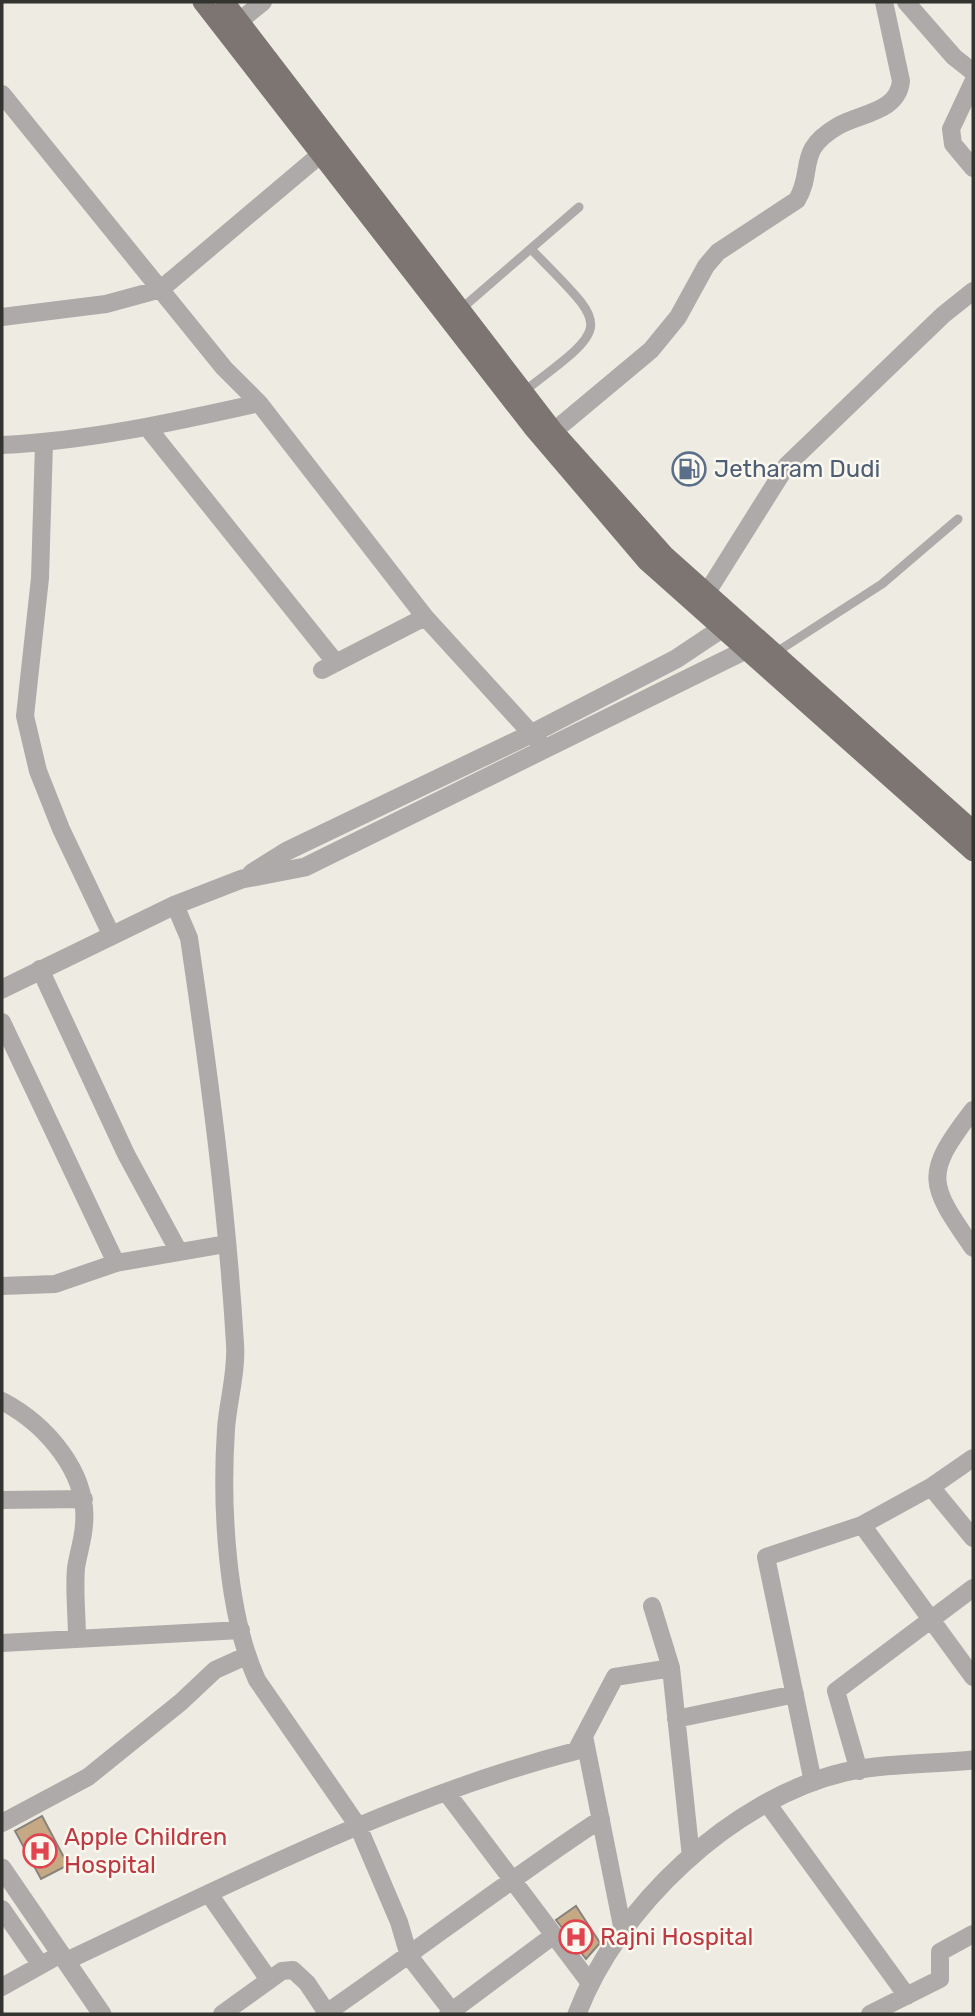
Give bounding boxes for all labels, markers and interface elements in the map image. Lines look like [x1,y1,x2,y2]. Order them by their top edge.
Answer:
fuel station icon: Jetharam Dudi [670,450,708,488]
place label: Jetharam Dudi [714,455,880,483]
place label: Apple Children Hospital [64,1823,227,1879]
hospital icon: Apple Children Hospital [21,1832,59,1870]
hospital icon: Rajni Hospital [557,1918,595,1956]
place label: Rajni Hospital [600,1923,753,1951]

